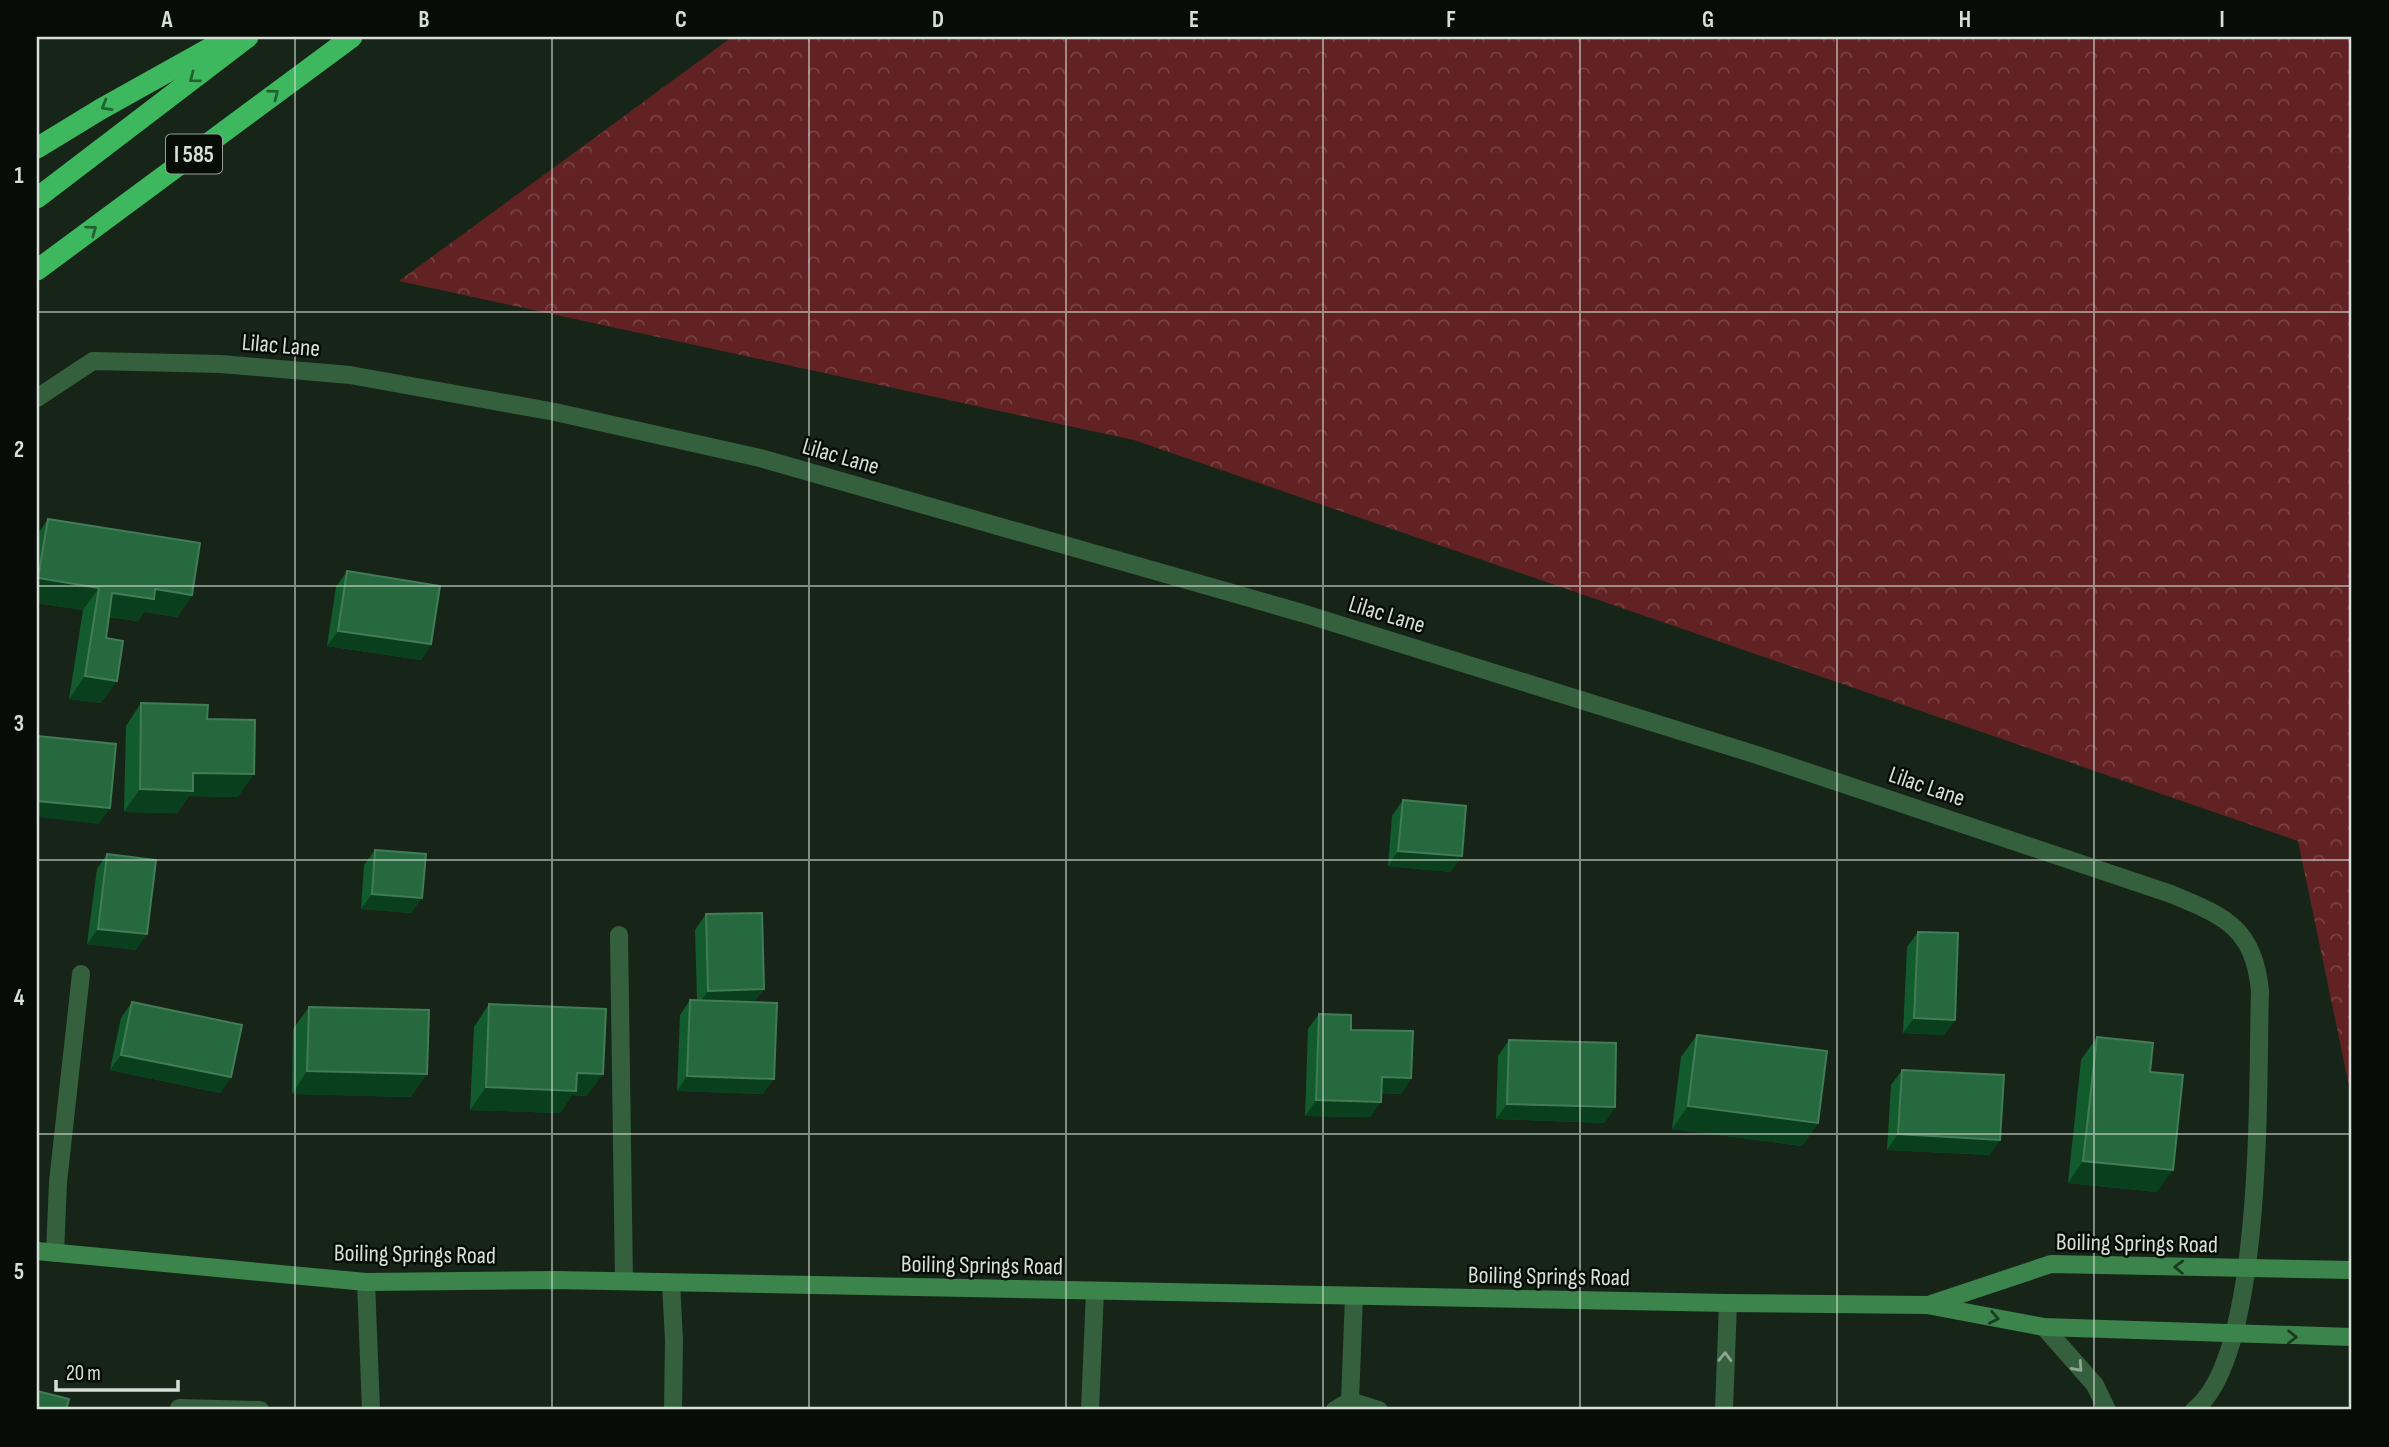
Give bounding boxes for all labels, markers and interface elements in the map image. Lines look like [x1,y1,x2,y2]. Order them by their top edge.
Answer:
text: A [161,6,174,34]
text: B [419,6,430,34]
text: C [675,6,687,34]
text: D [932,6,944,34]
text: E [1189,6,1199,34]
text: F [1446,6,1456,34]
text: G [1702,6,1714,34]
text: H [1959,6,1971,34]
text: I [2219,6,2225,34]
one-way arrow [189,70,202,83]
one-way arrow [267,90,279,103]
one-way arrow [101,98,113,111]
road number: I 585 [166,134,222,174]
text: 1 [14,162,24,190]
one-way arrow [84,226,96,238]
street label: Lilac Lane [241,328,321,363]
street label: Lilac Lane [799,432,883,481]
text: 2 [14,436,24,464]
street label: Lilac Lane [1345,589,1429,640]
text: 3 [14,710,24,738]
street label: Lilac Lane [1885,760,1969,813]
text: 4 [14,984,25,1012]
street label: Boiling Springs Road [2056,1228,2218,1259]
street label: Boiling Springs Road [334,1239,496,1270]
street label: Boiling Springs Road [901,1250,1063,1281]
text: 5 [14,1258,24,1286]
one-way arrow [2173,1259,2184,1275]
street label: Boiling Springs Road [1468,1261,1630,1292]
one-way arrow [1988,1309,2000,1324]
one-way arrow [2287,1329,2298,1344]
scale bar [56,1349,178,1393]
one-way arrow [1718,1351,1733,1362]
one-way arrow [2070,1359,2083,1372]
text: 20 m [66,1361,101,1386]

